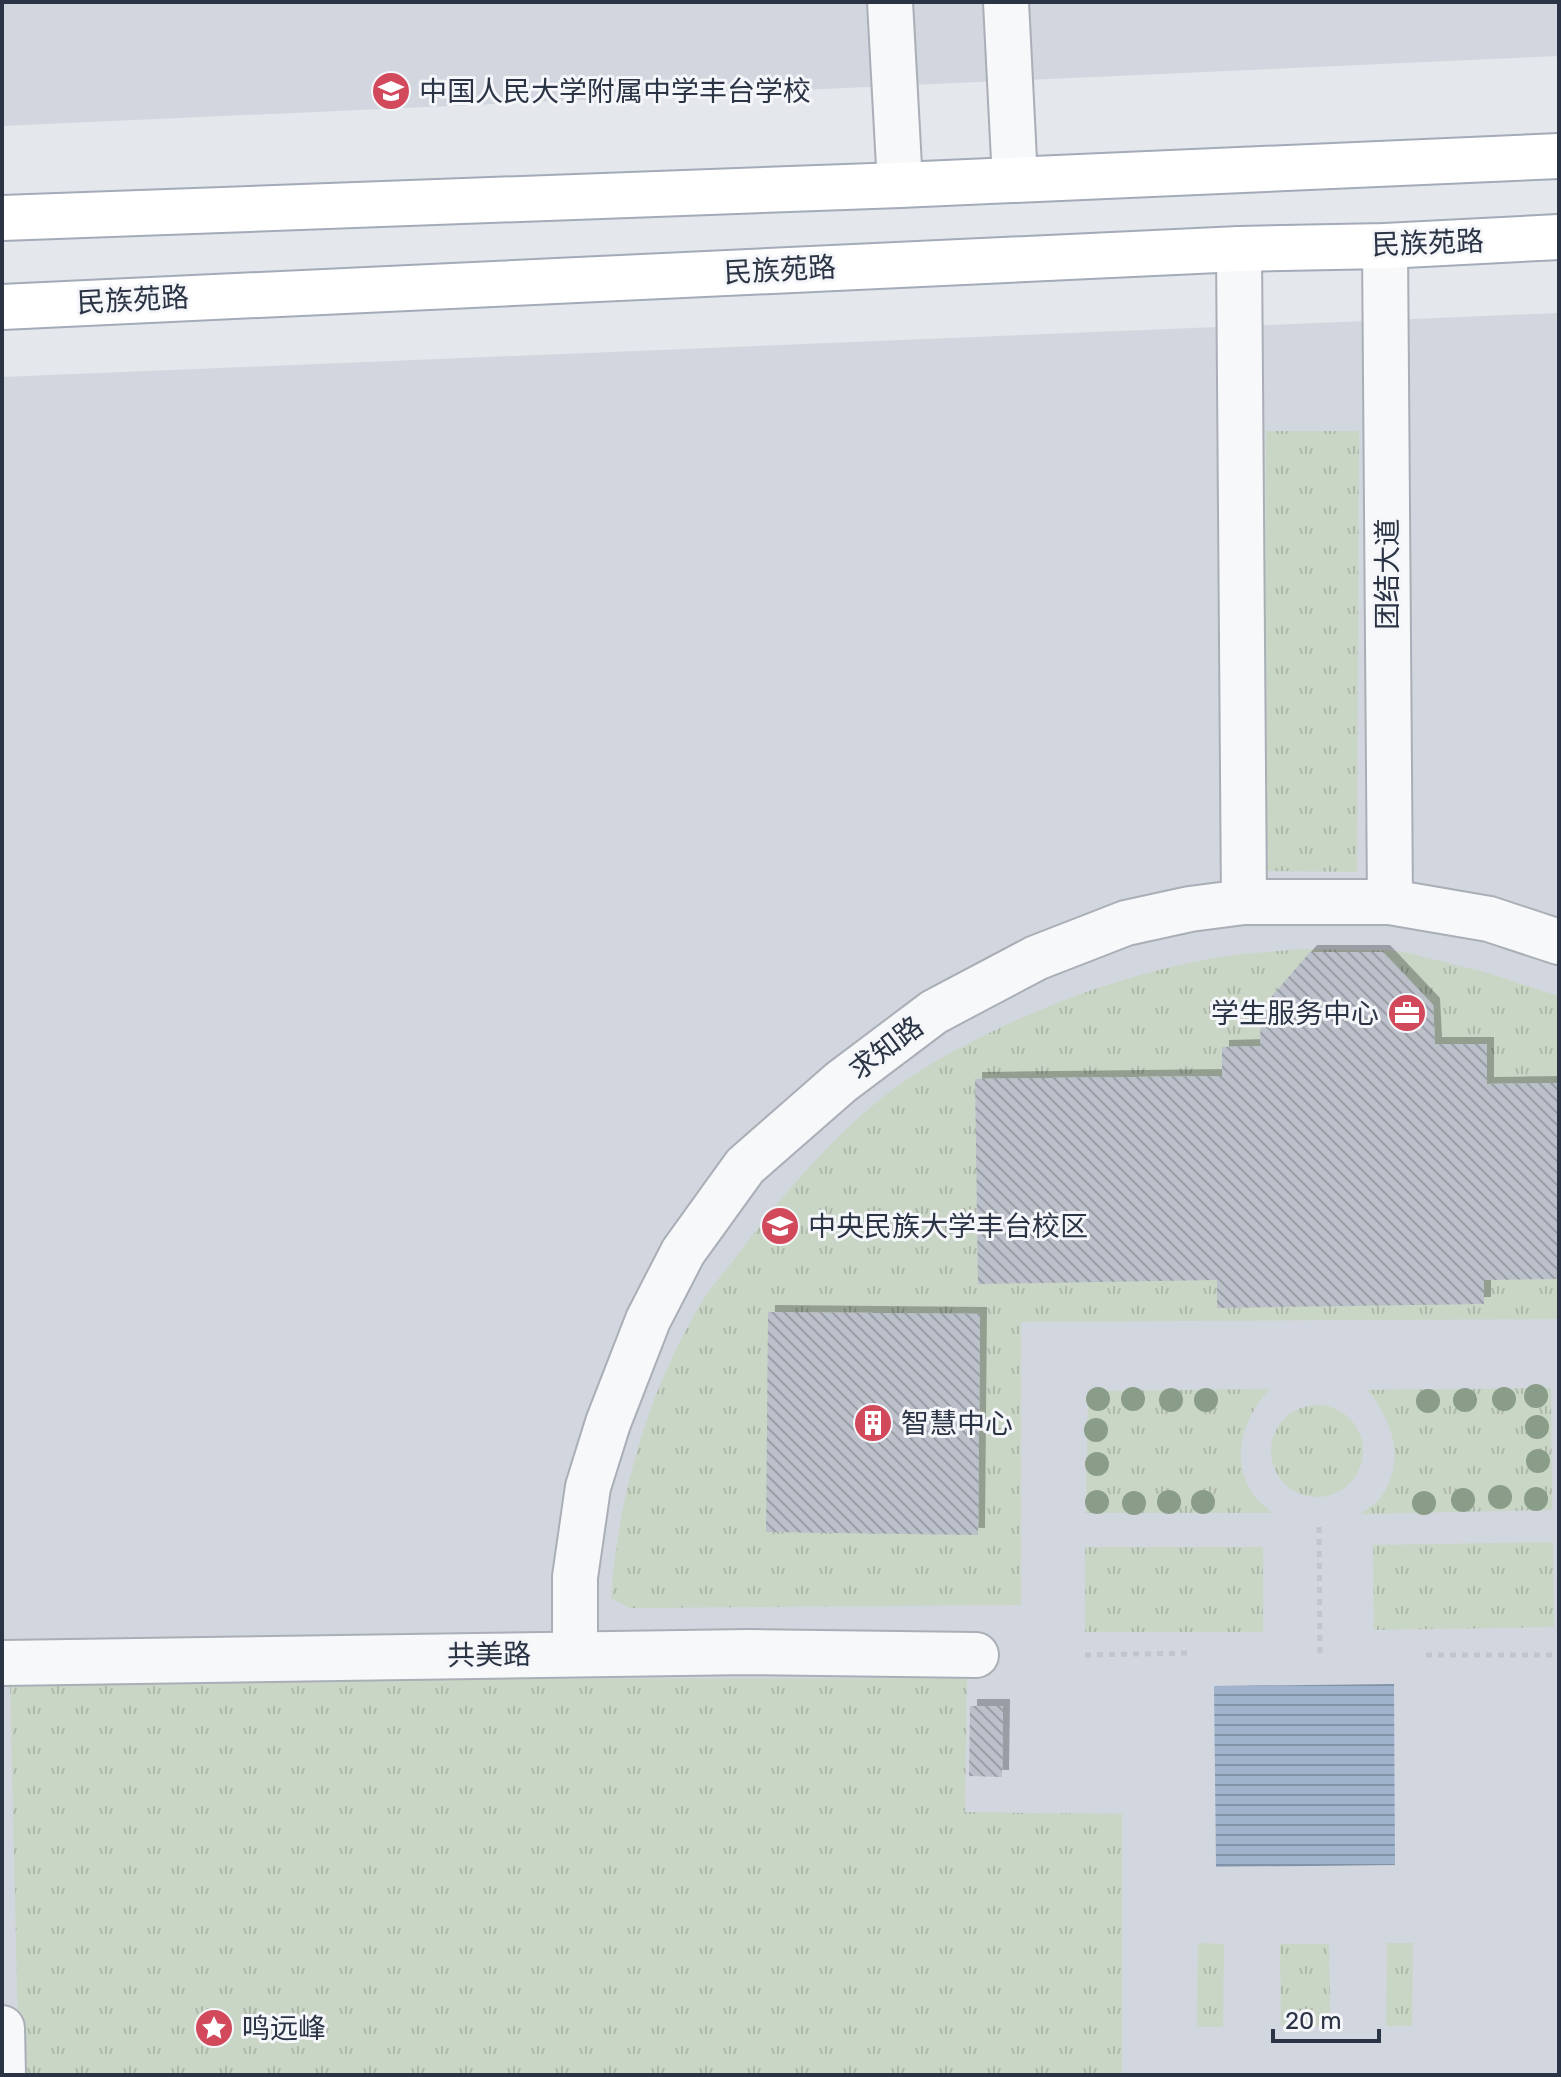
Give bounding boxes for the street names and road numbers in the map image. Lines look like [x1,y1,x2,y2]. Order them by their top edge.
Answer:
street label: 民族苑路 [1371,225,1485,261]
street label: 民族苑路 [723,251,837,289]
street label: 民族苑路 [76,281,190,319]
street label: 团结大道 [1371,518,1404,630]
street label: 求知路 [843,1010,929,1086]
street label: 共美路 [447,1638,531,1672]

